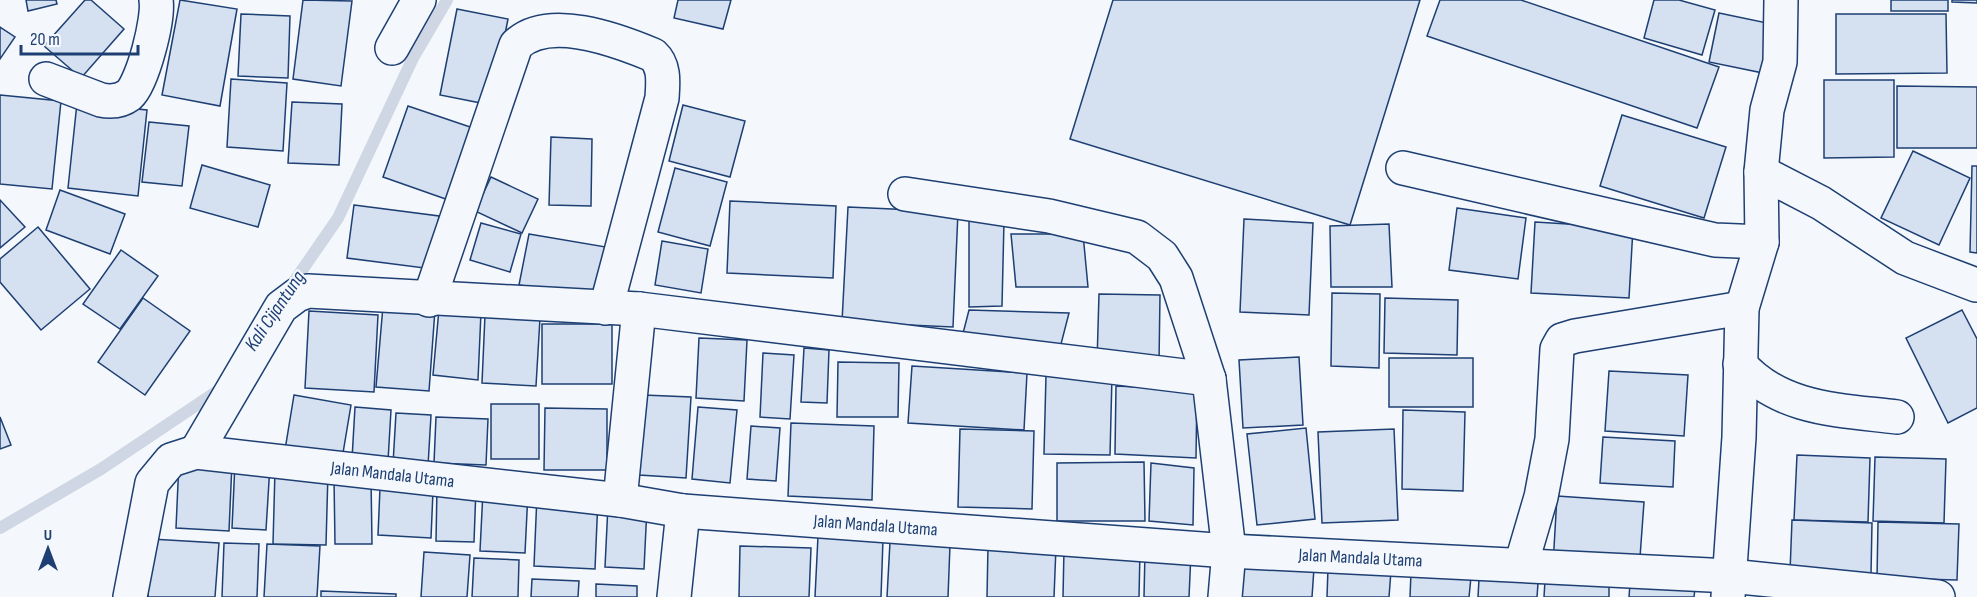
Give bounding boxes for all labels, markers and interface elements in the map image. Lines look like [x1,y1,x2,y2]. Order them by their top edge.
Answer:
scale bar [21,18,138,56]
text: 20 m [30,29,60,50]
water label: Kali Cijantung [240,266,310,356]
street label: Jalan Mandala Utama [329,457,456,492]
street label: Jalan Mandala Utama [812,510,938,540]
north arrow [18,519,78,579]
text: U [44,526,52,545]
street label: Jalan Mandala Utama [1297,544,1423,571]

